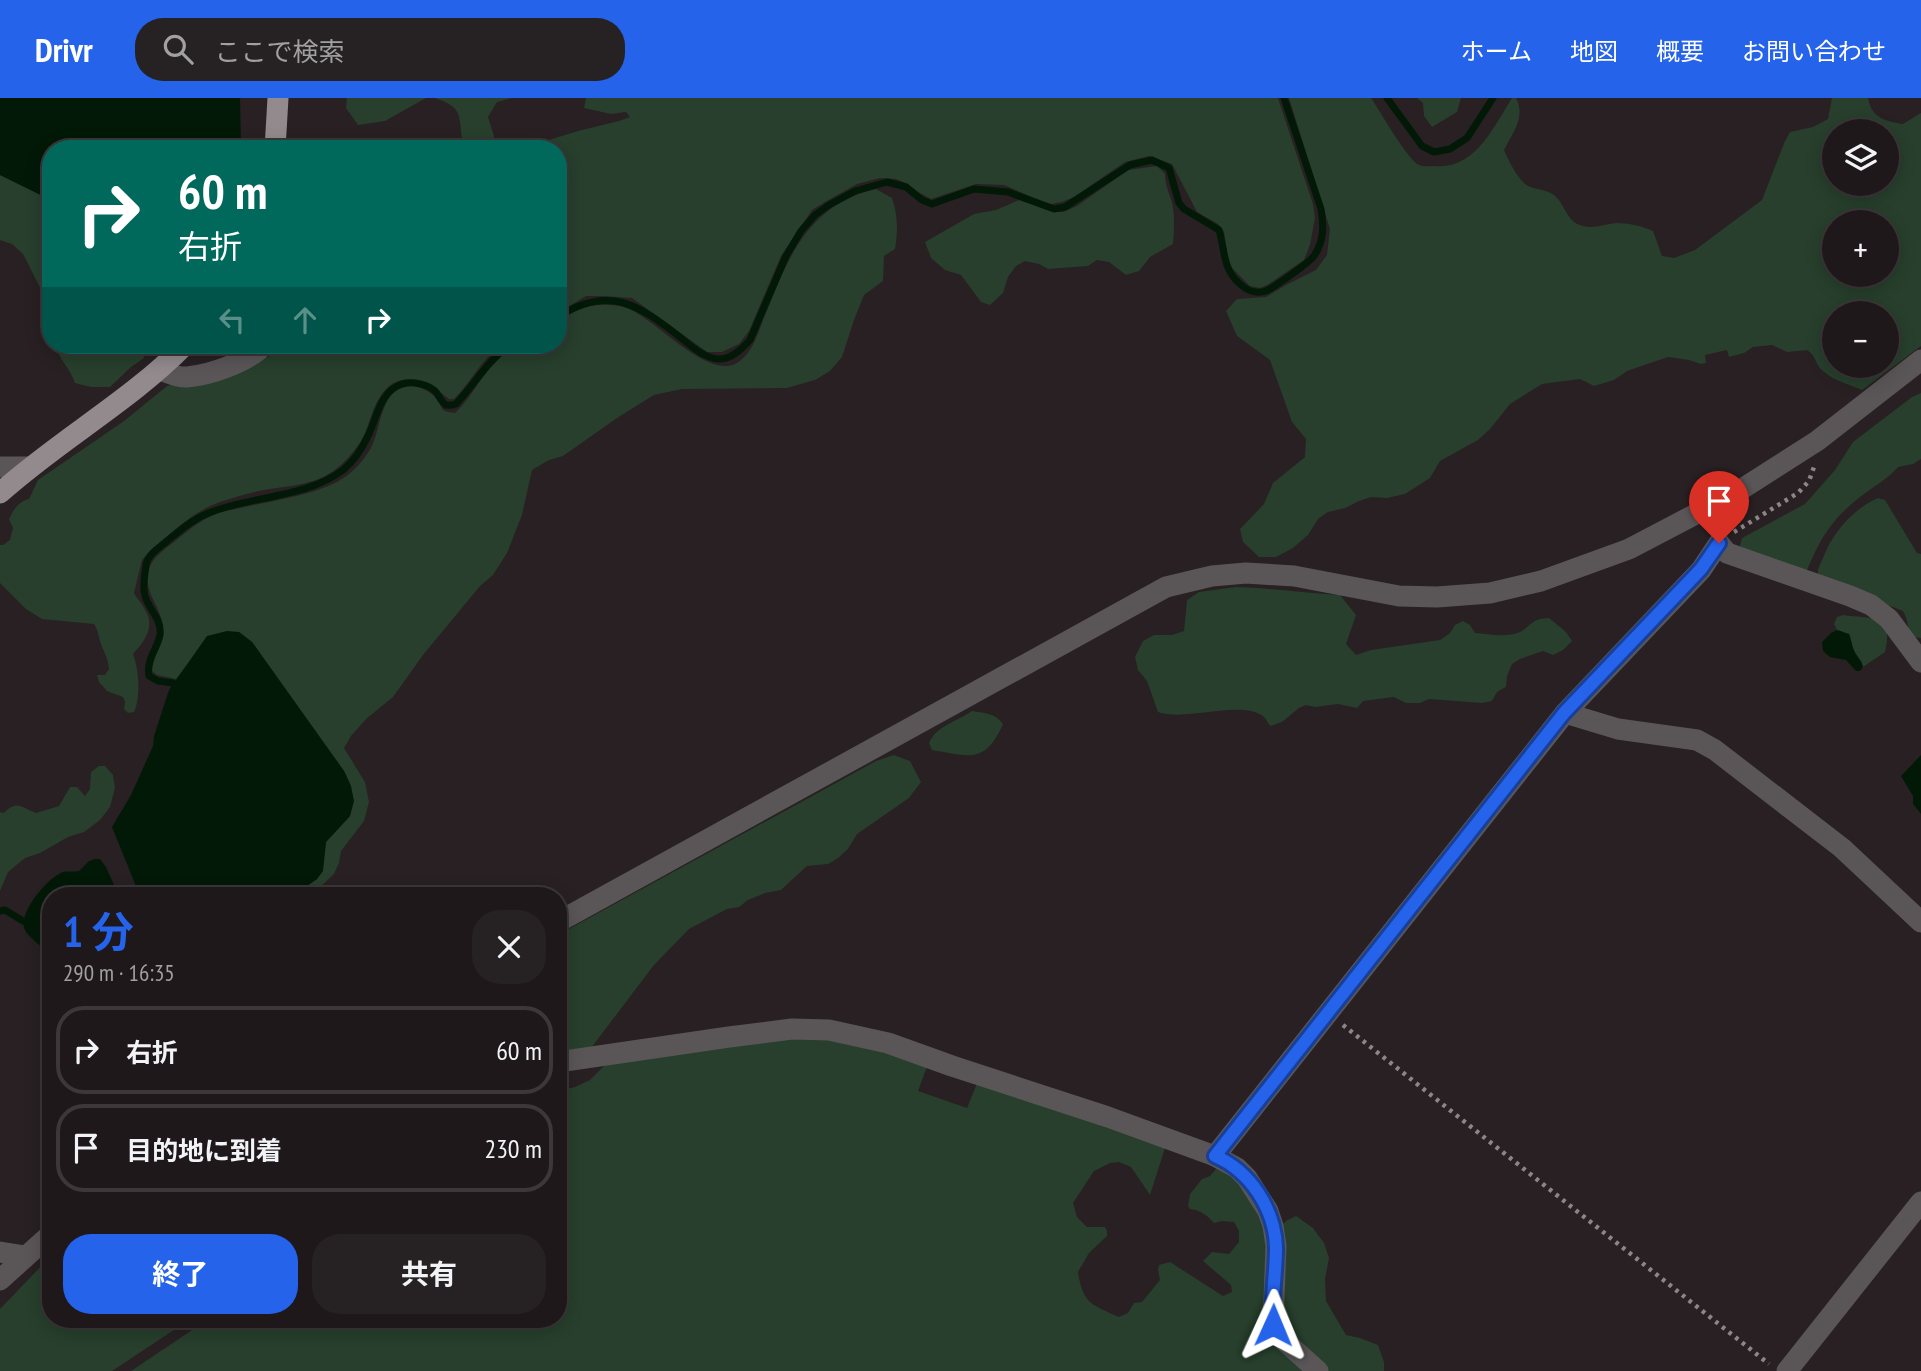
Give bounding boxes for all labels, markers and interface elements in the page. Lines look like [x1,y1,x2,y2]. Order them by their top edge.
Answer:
search box [135,18,625,81]
text: Drivr [35,28,93,71]
icon: search [159,30,197,68]
text: ここで検索 [215,35,345,68]
text: ホーム [1461,36,1532,67]
text: 地図 [1570,36,1618,67]
text: 概要 [1656,36,1704,67]
text: お問い合わせ [1742,36,1886,67]
map controls [1822,119,1899,378]
button: layers [1822,119,1899,196]
text: 60 m [178,159,267,223]
icon: right [63,168,154,259]
button: + [1822,210,1899,287]
text: 右折 [178,225,242,267]
icon: left [213,301,251,339]
icon: ahead [286,301,324,339]
icon: right [359,301,397,339]
button: − [1822,301,1899,378]
pin [1689,471,1749,543]
icon: arrive [1700,482,1738,520]
text: 1 分 [63,904,134,959]
button: close [472,910,546,984]
text: 290 m · 16:35 [63,958,175,987]
icon: right [67,1031,105,1069]
text: 60 m [496,1034,542,1067]
text: 右折 [126,1036,178,1069]
icon: arrive [67,1129,105,1167]
text: 230 m [484,1132,542,1165]
text: 目的地に到着 [126,1134,282,1167]
button: 終了 [63,1234,298,1314]
button: 共有 [312,1234,546,1314]
position arrow [1236,1288,1310,1362]

